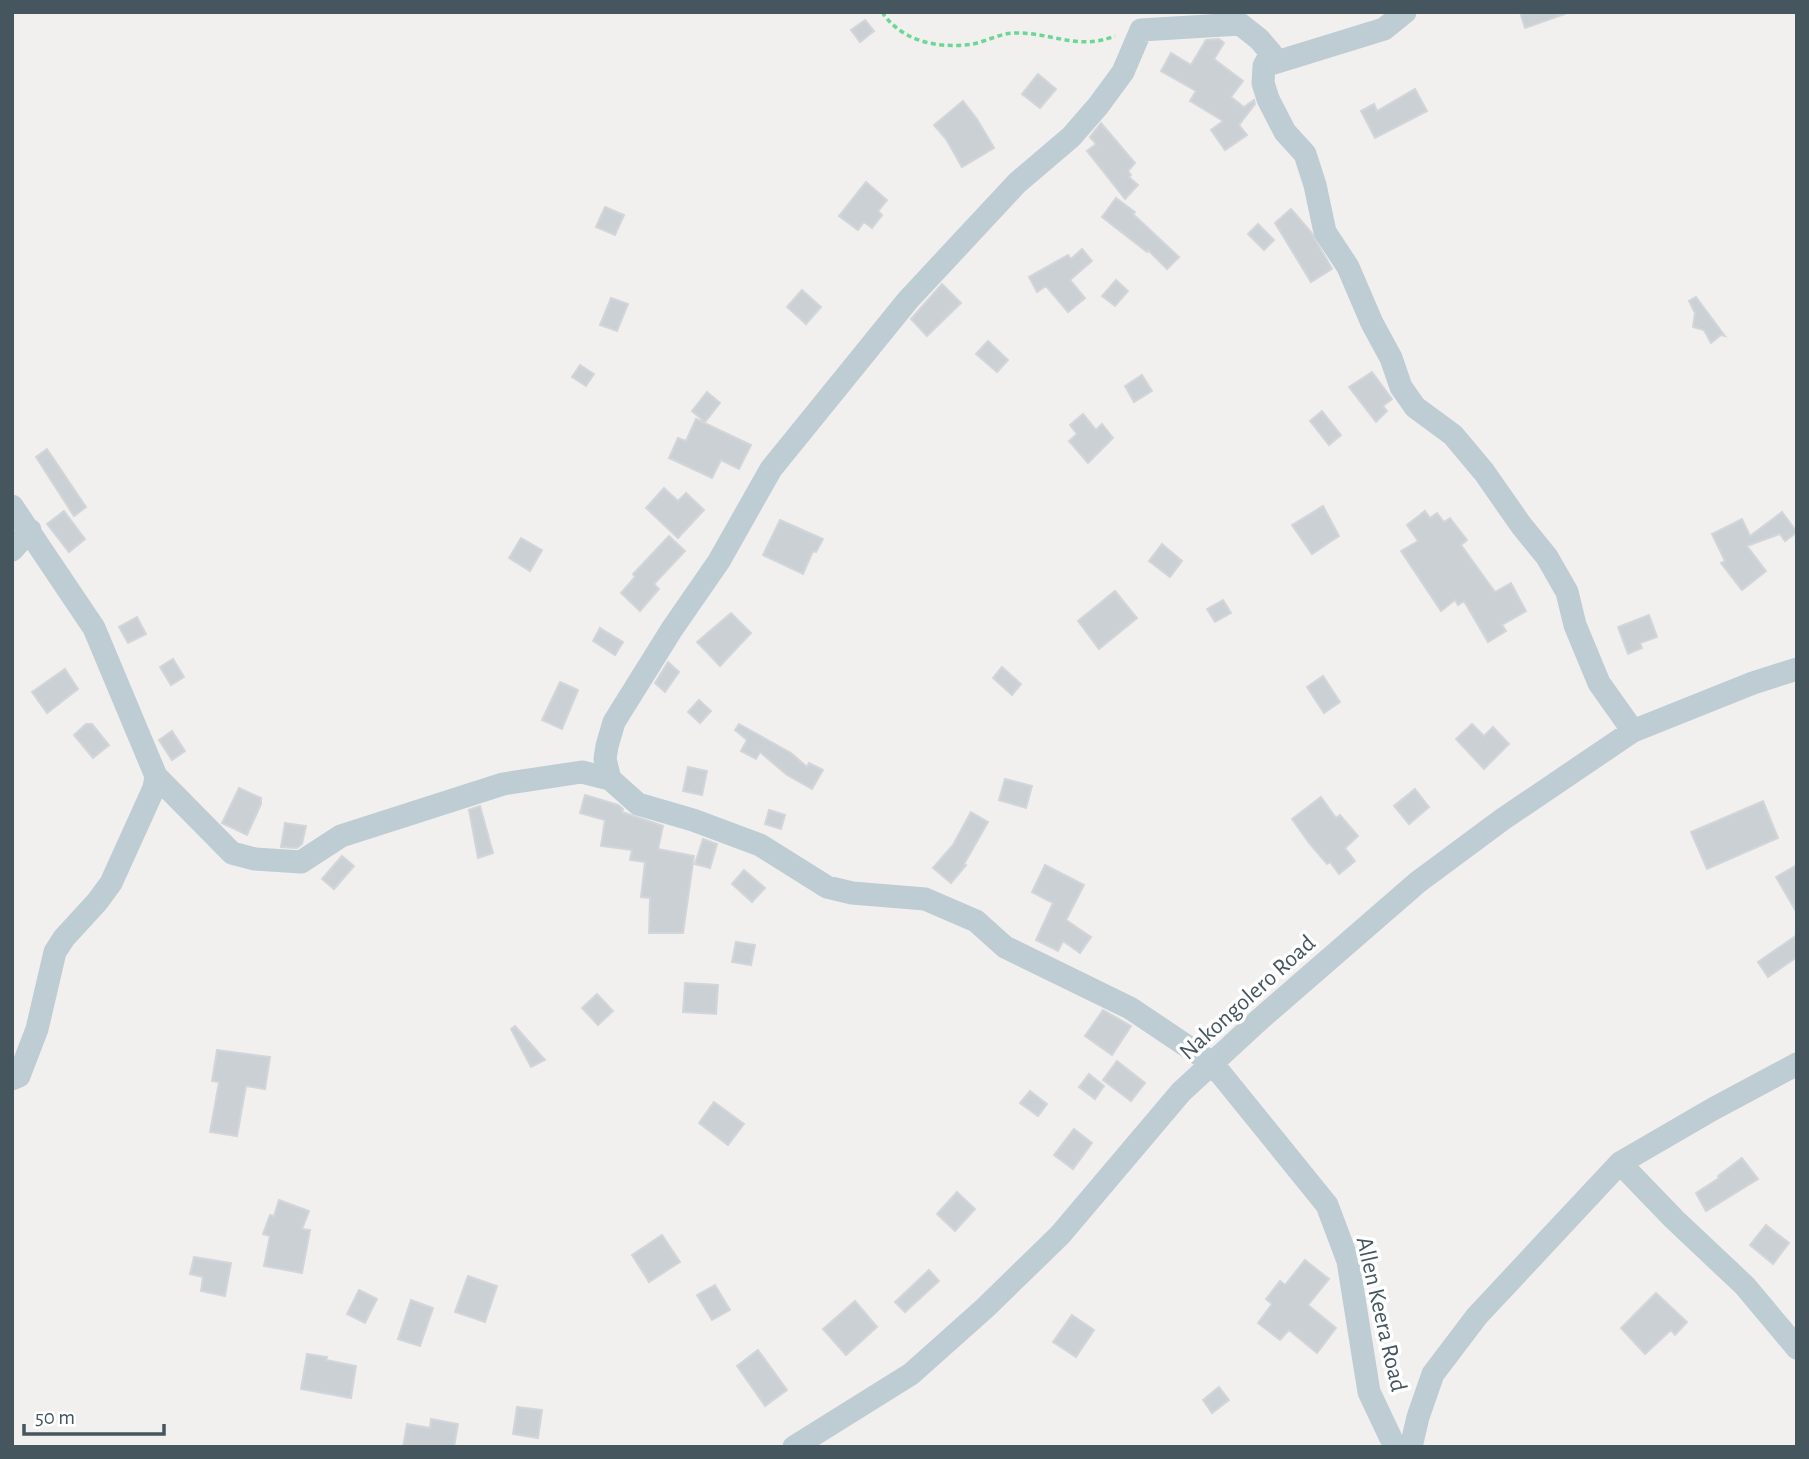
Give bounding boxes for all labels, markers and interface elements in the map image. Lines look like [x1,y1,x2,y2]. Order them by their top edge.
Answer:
street label: Nakongolero Road [1175,931,1320,1065]
street label: Allen Keera Road [1352,1234,1411,1394]
scale bar [24,1392,164,1436]
text: 50 m [35,1407,75,1428]

